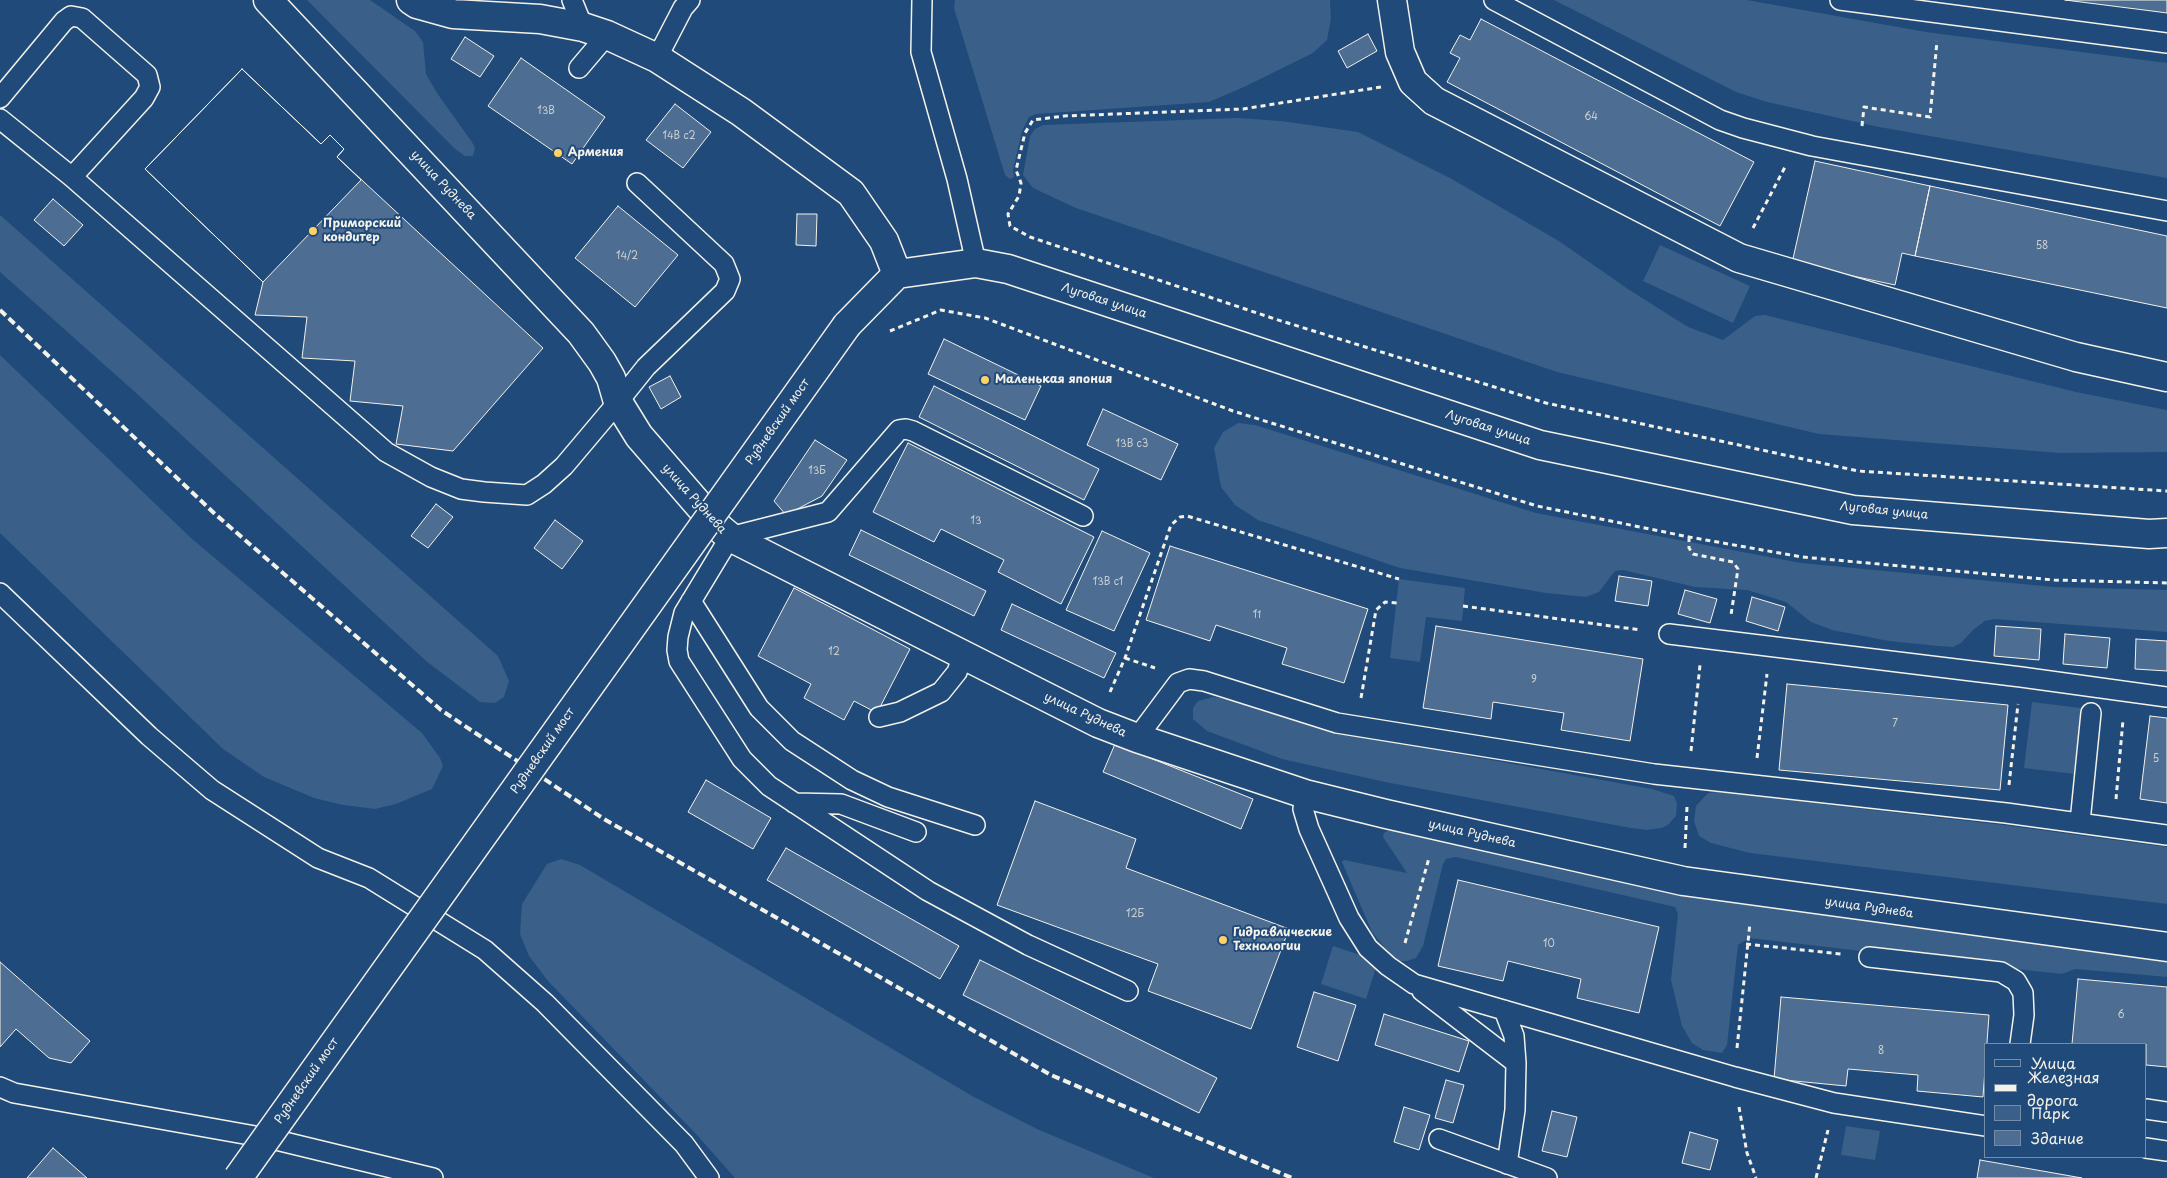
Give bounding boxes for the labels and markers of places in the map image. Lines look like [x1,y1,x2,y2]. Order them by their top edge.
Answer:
place label: Армения [568,146,624,160]
marker: Армения [552,147,564,159]
place label: Приморский кондитер [323,217,401,245]
marker: Приморский кондитер [307,225,319,237]
place label: Маленькая япония [995,373,1112,387]
marker: Маленькая япония [979,374,991,386]
place label: Гидравлические Технологии [1233,926,1332,954]
marker: Гидравлические Технологии [1217,934,1229,946]

